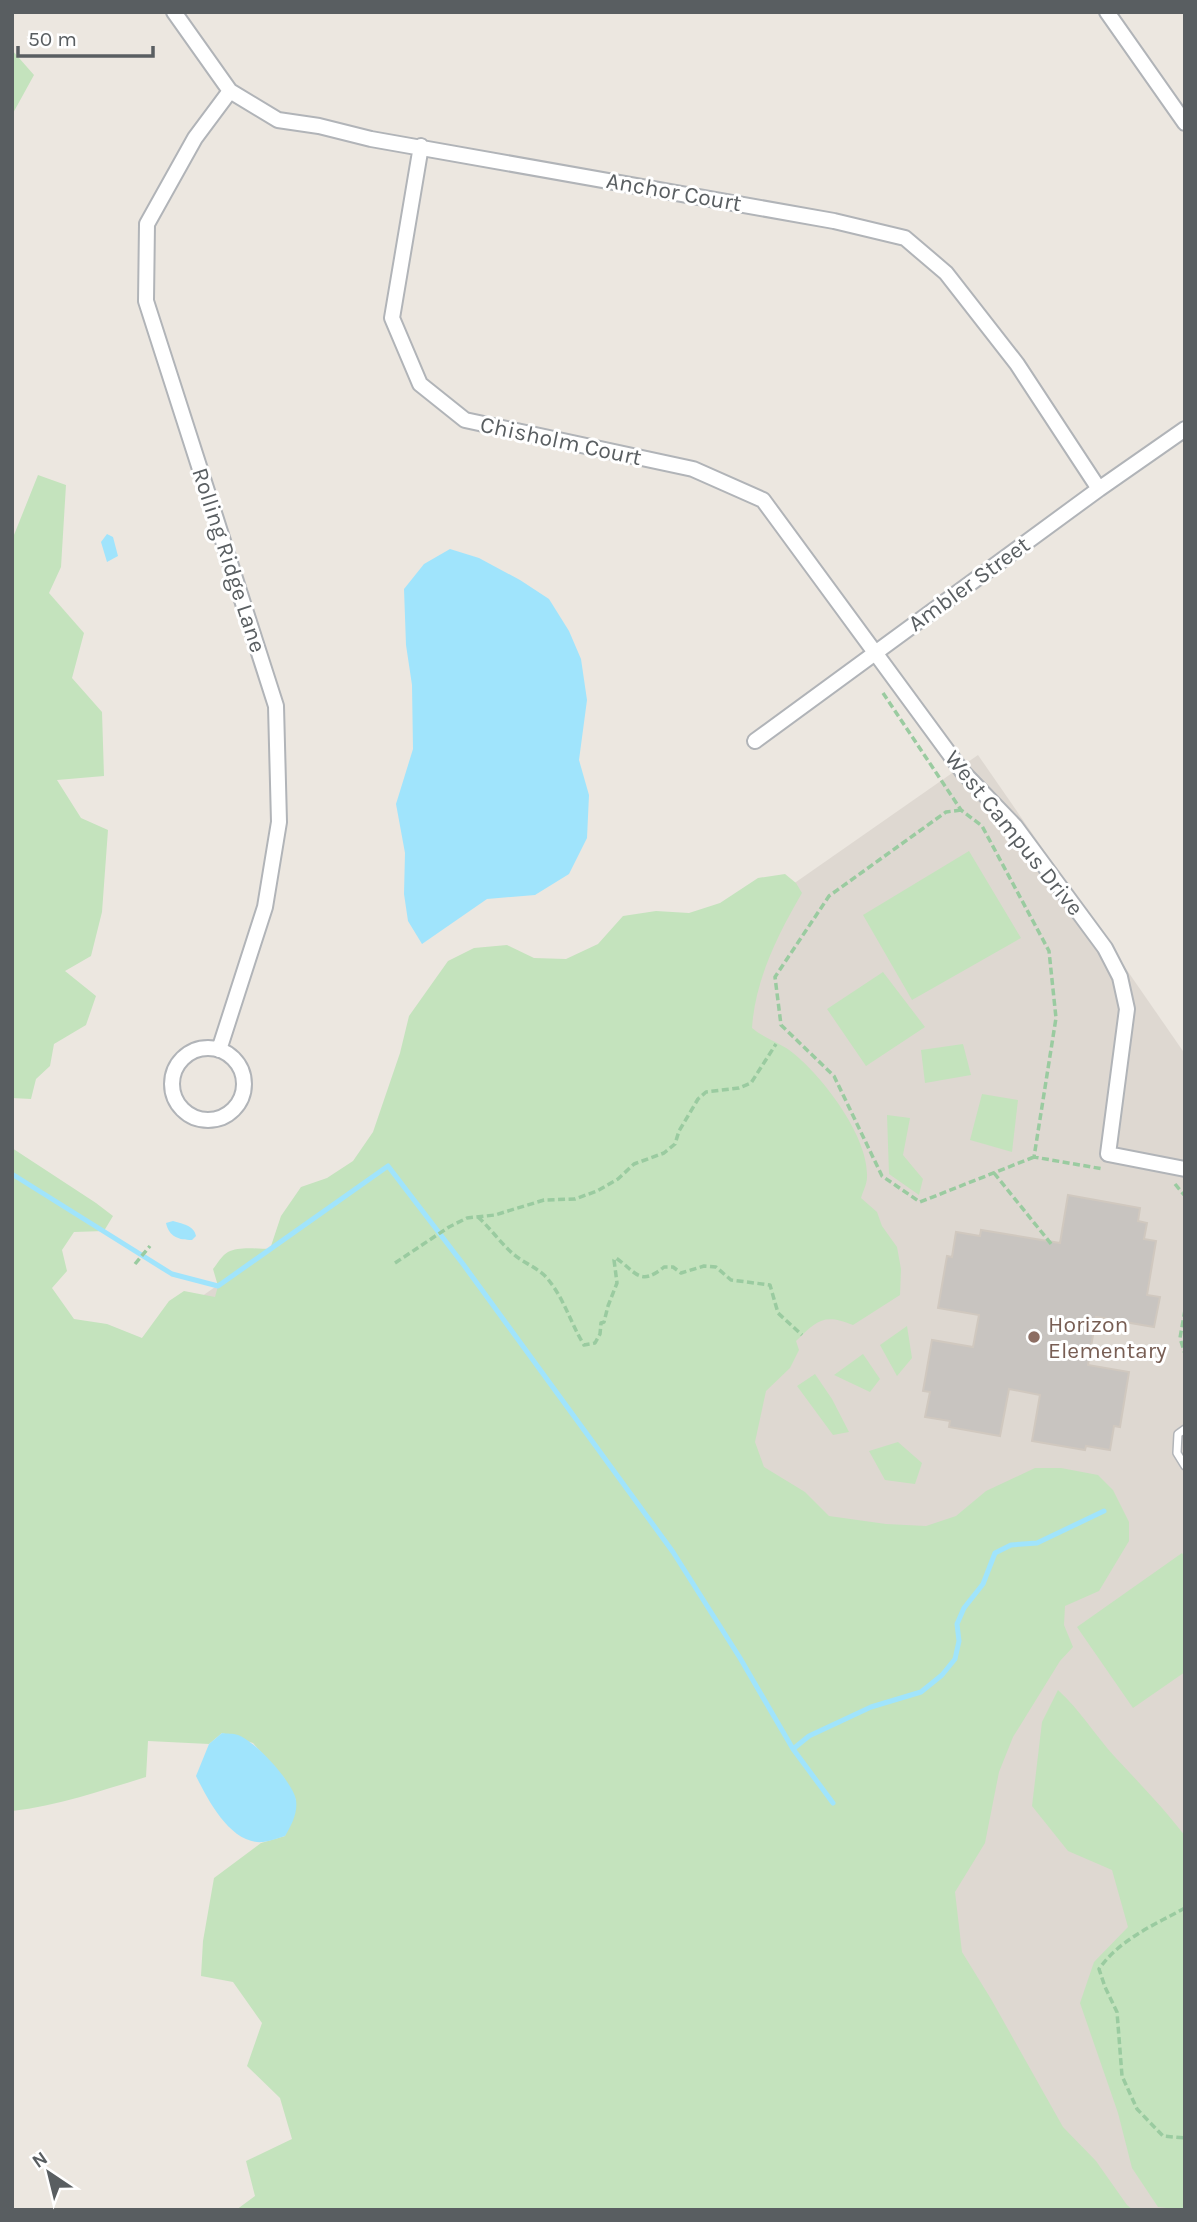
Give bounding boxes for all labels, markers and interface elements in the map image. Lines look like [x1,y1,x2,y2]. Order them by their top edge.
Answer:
scale bar [18,14,152,58]
text: 50 m [28,27,77,51]
street label: Anchor Court [604,167,744,217]
street label: Chisholm Court [478,411,645,471]
street label: Rolling Ridge Lane [186,464,272,656]
street label: Ambler Street [903,531,1035,637]
street label: West Campus Drive [939,745,1089,921]
place label: Horizon Elementary [1048,1311,1167,1364]
marker: Horizon Elementary [1026,1329,1042,1345]
north arrow [14,2138,84,2208]
text: N [28,2147,52,2173]

